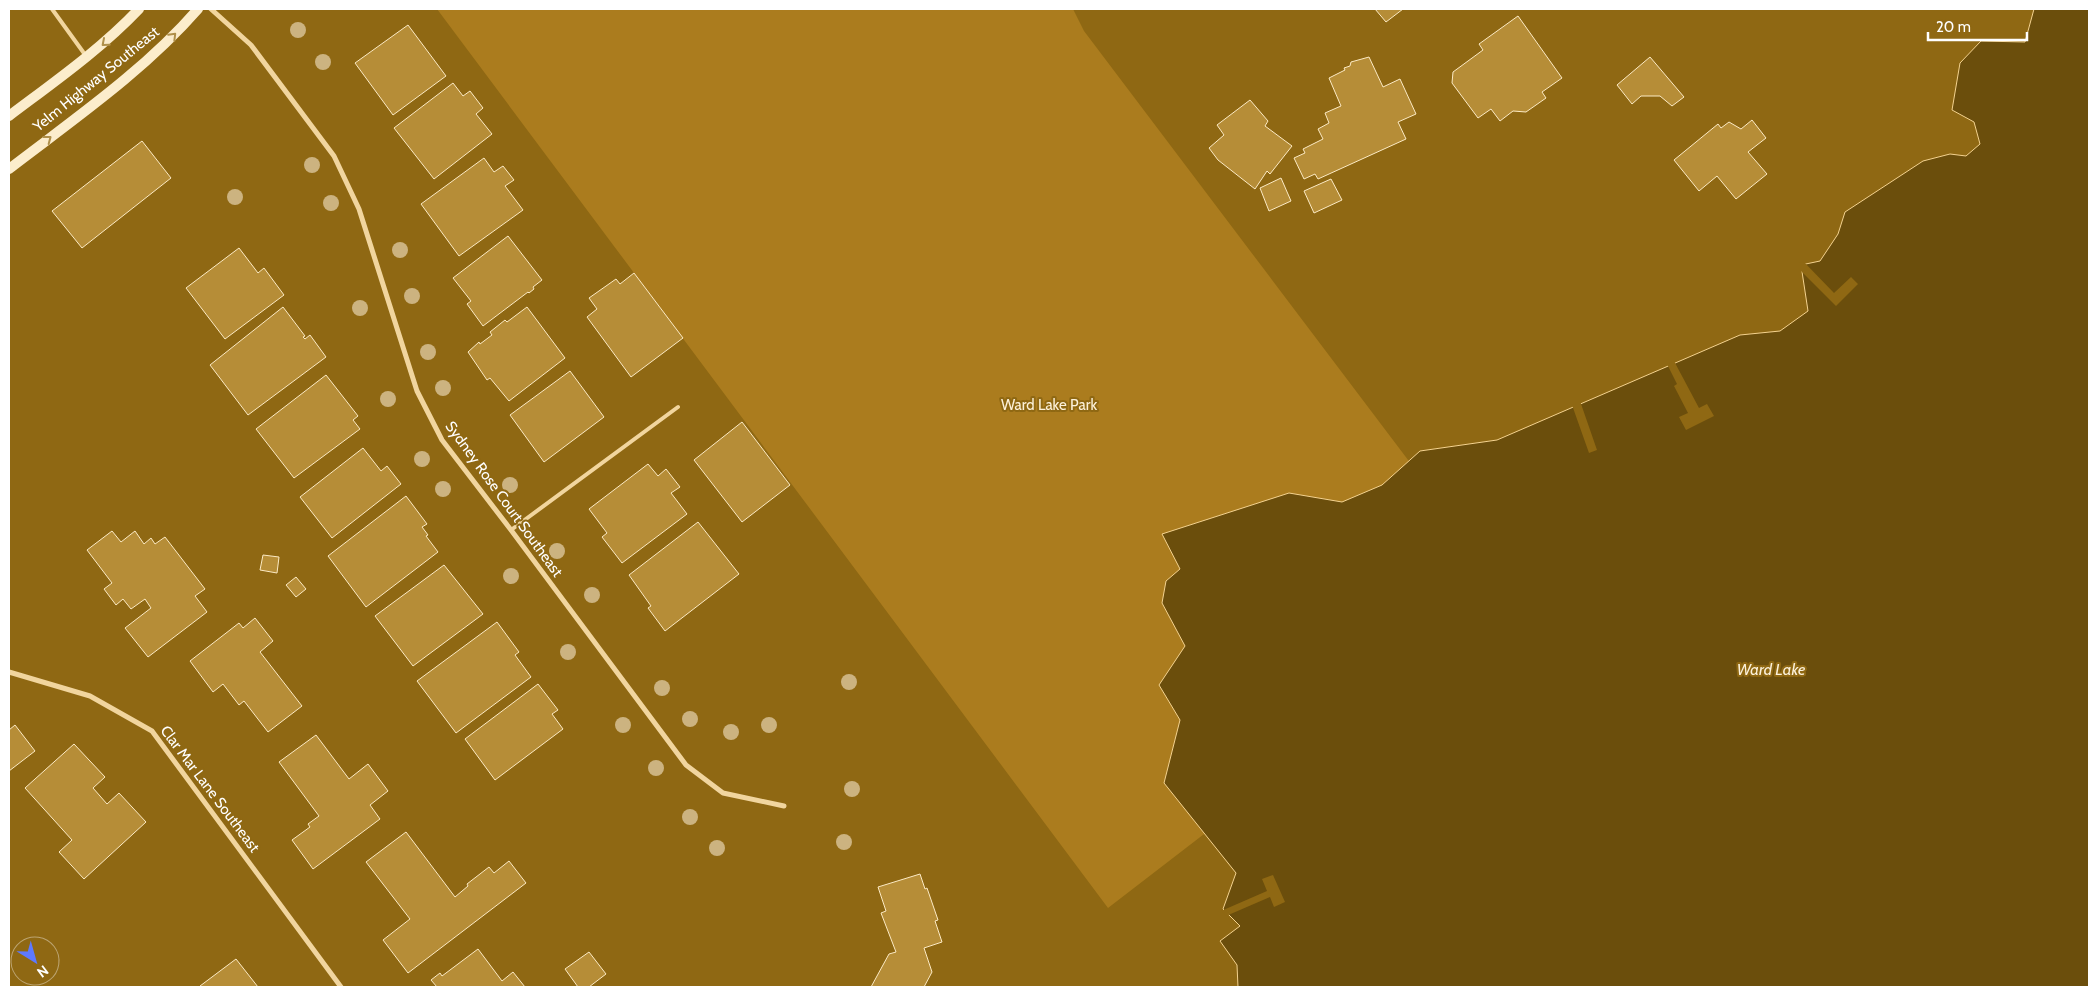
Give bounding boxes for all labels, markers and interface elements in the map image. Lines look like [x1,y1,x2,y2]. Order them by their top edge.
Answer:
scale bar [1928,10,2027,42]
text: 20 m [1936,18,1971,36]
street label: Yelm Highway Southeast [29,23,163,136]
one-way arrow [167,33,176,42]
one-way arrow [101,37,110,46]
one-way arrow [42,136,51,145]
park label: Ward Lake Park [1001,396,1097,414]
street label: Sydney Rose Court Southeast [441,418,567,580]
water label: Ward Lake [1737,660,1805,679]
street label: Clar Mar Lane Southeast [157,722,263,856]
north arrow [10,936,60,986]
text: N [33,961,52,982]

